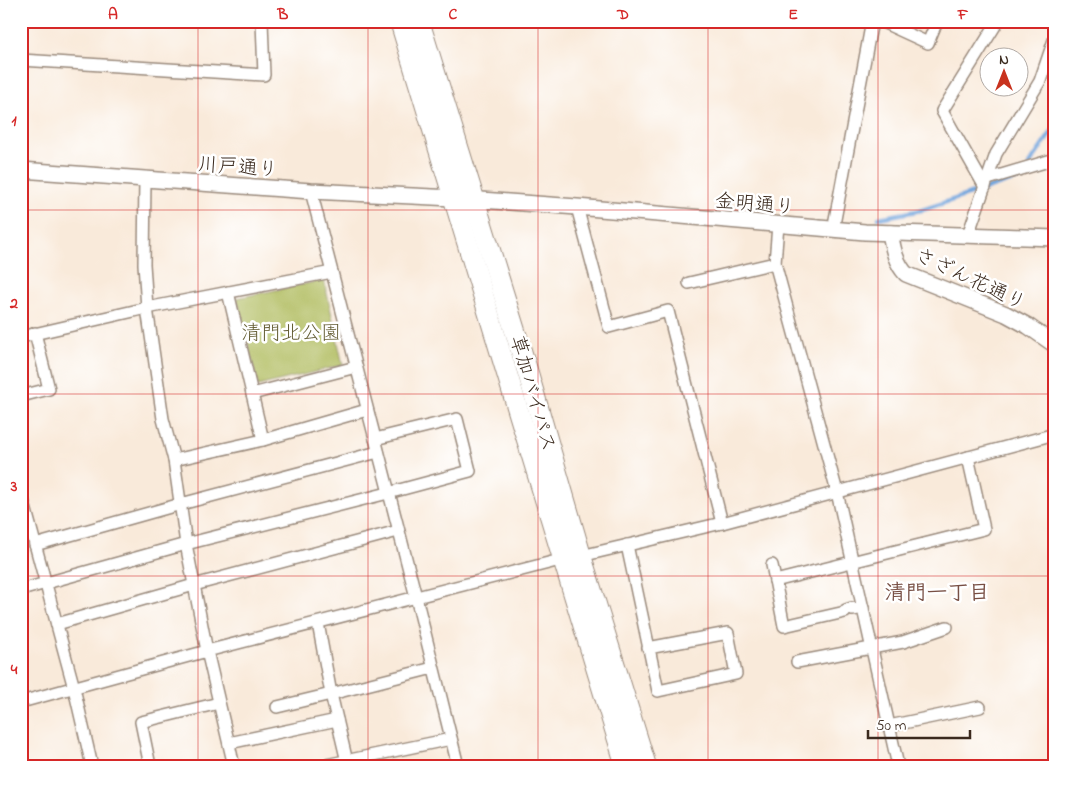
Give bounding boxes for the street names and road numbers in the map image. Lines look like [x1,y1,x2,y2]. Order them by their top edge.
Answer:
street label: 川戸通り [197,151,279,186]
street label: 金明通り [714,188,796,223]
street label: さざん花通り [910,242,1030,319]
street label: 草加バイパス [501,332,562,455]

